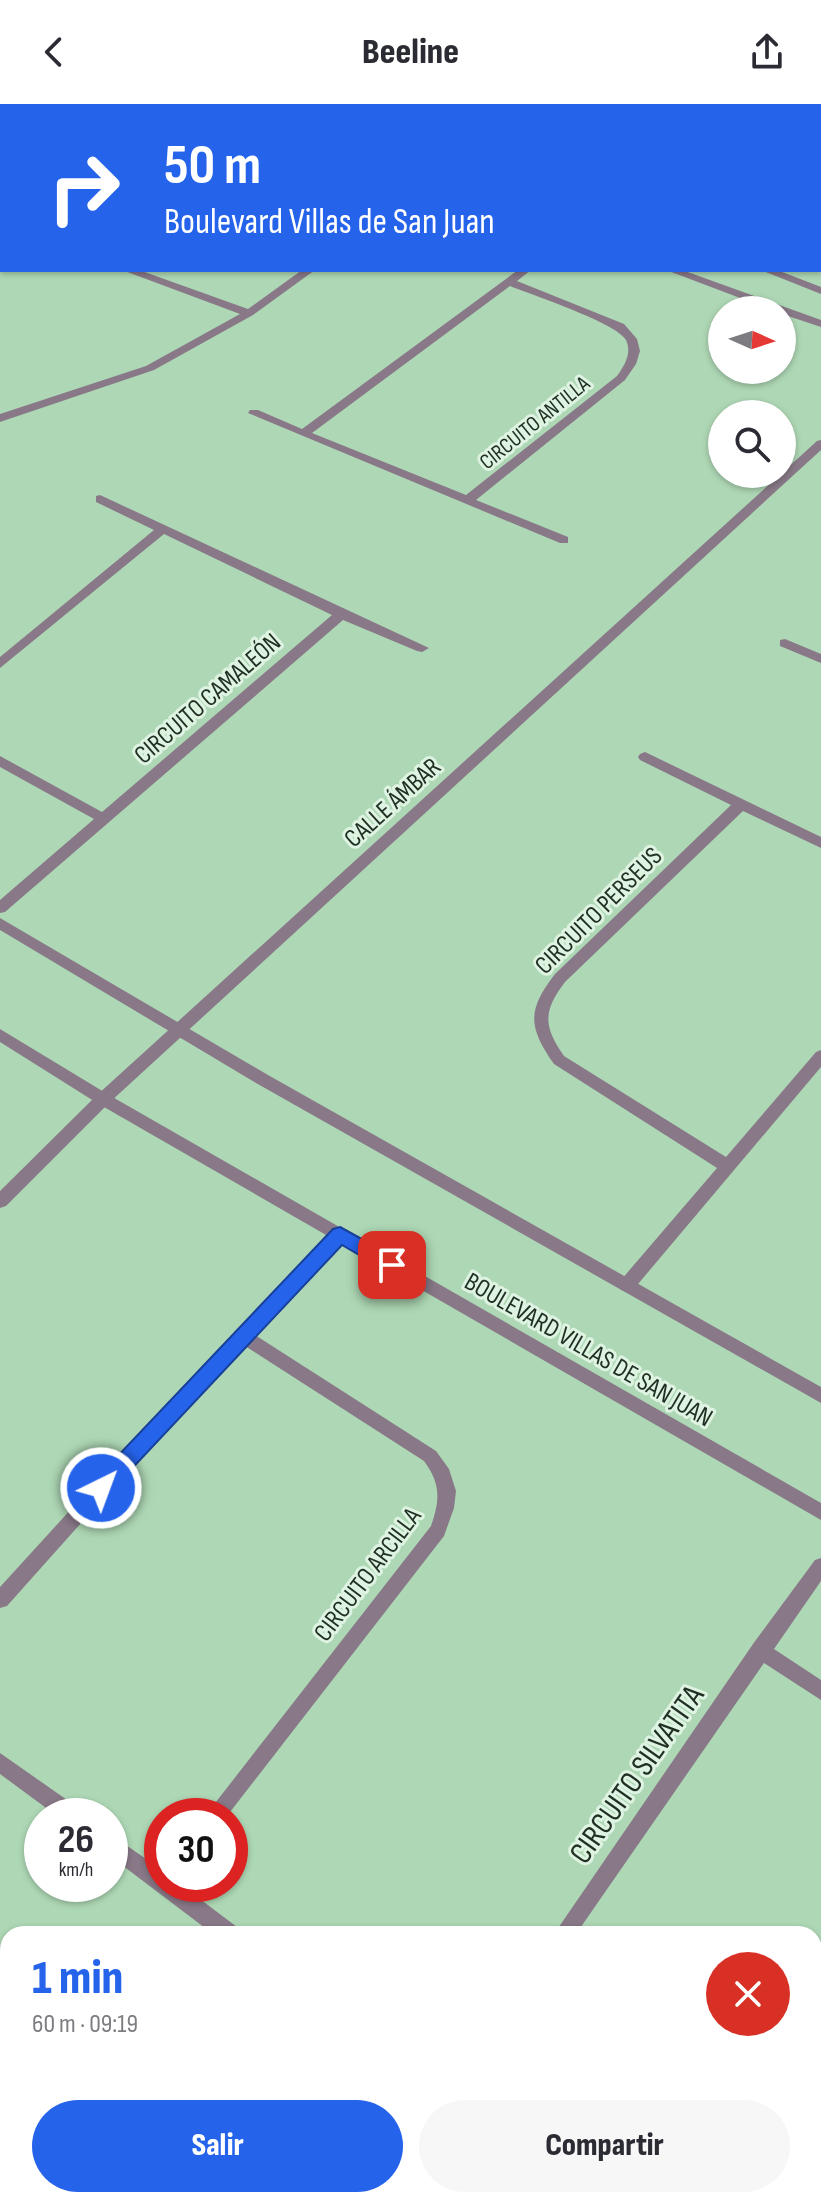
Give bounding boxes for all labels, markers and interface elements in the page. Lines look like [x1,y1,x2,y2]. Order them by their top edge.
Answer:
icon: back [32,30,76,74]
icon: share [745,30,789,74]
text: Beeline [362,31,459,74]
text: 50 m [164,133,261,200]
icon: right [32,136,136,240]
text: Boulevard Villas de San Juan [164,201,495,244]
north arrow [708,296,796,384]
map controls [708,296,796,488]
street label: CIRCUITO ANTILLA [474,370,596,476]
button: search [708,400,796,488]
street label: CIRCUITO CAMALEÓN [128,627,288,771]
street label: CALLE ÁMBAR [338,752,448,854]
street label: CIRCUITO PERSEUS [529,841,669,981]
pin [358,1231,426,1299]
icon: arrive [370,1243,414,1287]
street label: BOULEVARD VILLAS DE SAN JUAN [459,1267,718,1434]
position arrow [59,1446,143,1530]
street label: CIRCUITO ARCILLA [308,1501,429,1648]
street label: CIRCUITO SILVATITA [561,1678,713,1872]
speed limit sign: 30 [144,1798,248,1902]
text: 26 [58,1816,94,1864]
text: km/h [59,1858,93,1882]
text: 1 min [32,1950,123,2007]
button: close [706,1952,790,2036]
text: 60 m · 09:19 [32,2009,138,2040]
button: Salir [32,2100,403,2192]
button: Compartir [419,2100,790,2192]

